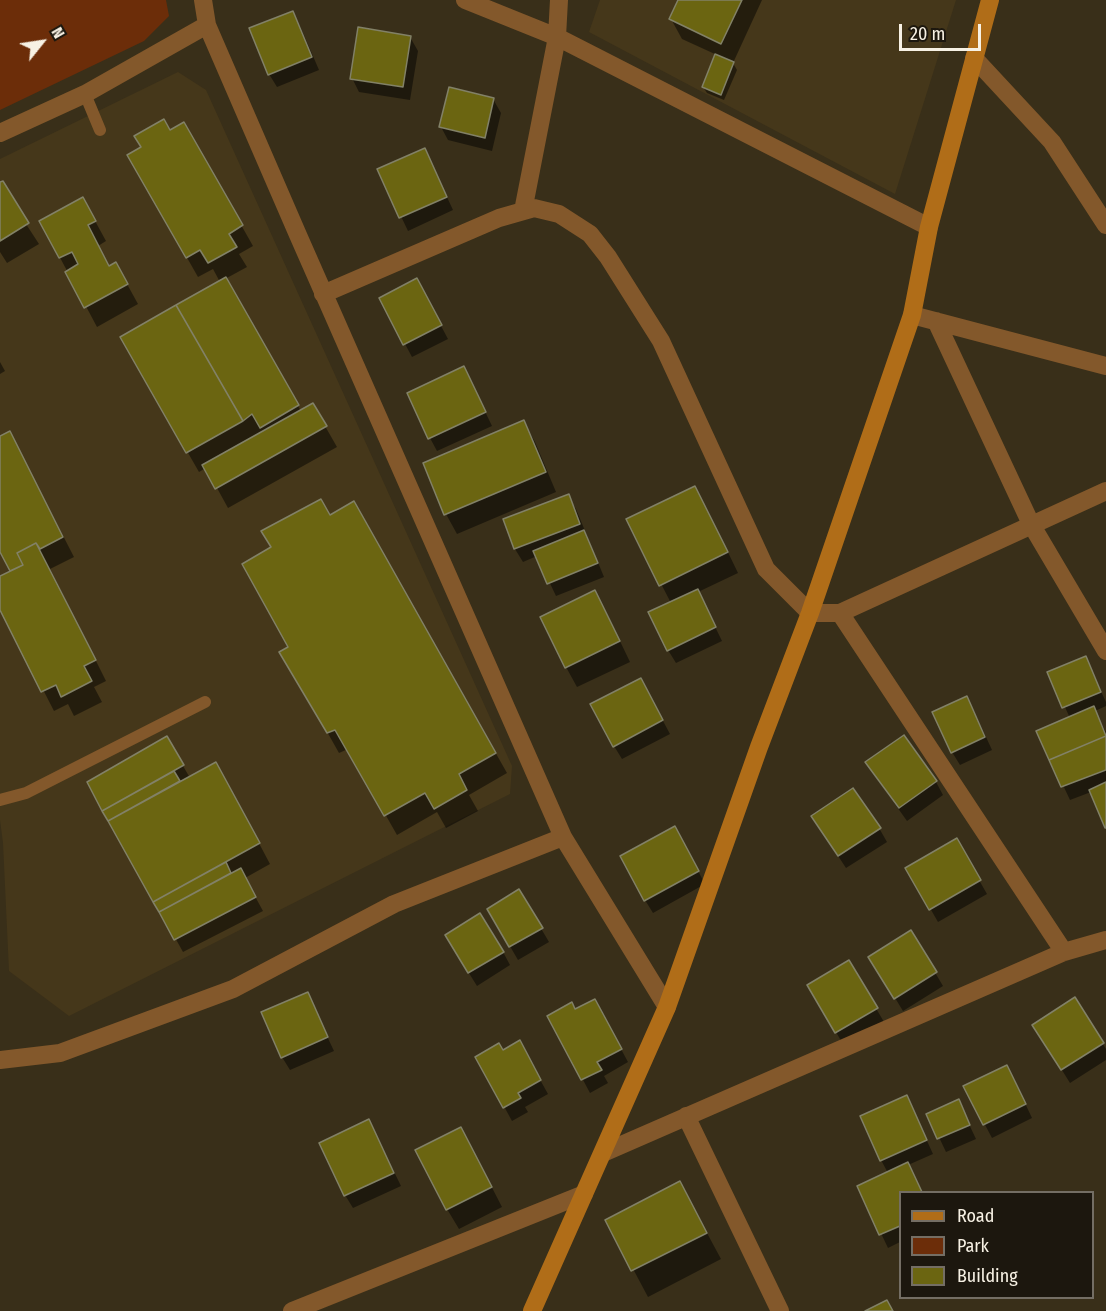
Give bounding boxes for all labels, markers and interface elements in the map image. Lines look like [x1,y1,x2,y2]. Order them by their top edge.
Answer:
north arrow [12,12,72,72]
scale bar [902,12,984,50]
text: 20 m [910,23,945,45]
text: N [47,24,69,42]
legend [899,1191,1094,1299]
text: Road [957,1205,994,1227]
text: Park [957,1235,989,1257]
text: Building [957,1265,1018,1287]

